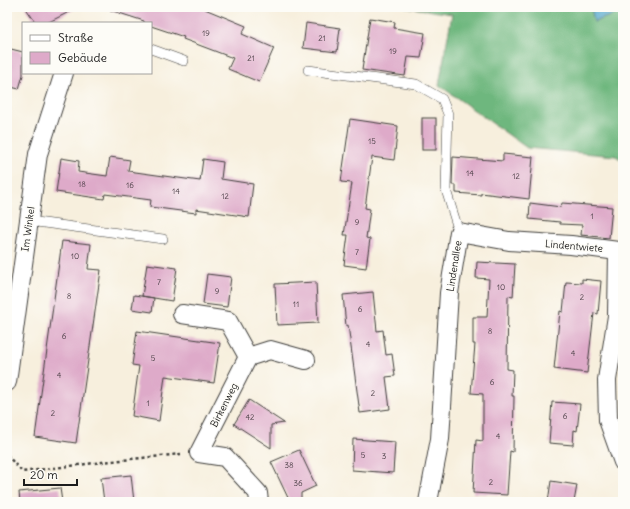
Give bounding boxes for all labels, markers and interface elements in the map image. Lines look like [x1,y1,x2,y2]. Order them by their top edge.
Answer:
legend [22,22,152,74]
house number: 19 [202,28,210,38]
text: Straße [58,30,93,45]
house number: 21 [318,33,326,43]
house number: 19 [389,46,397,56]
text: Gebäude [58,50,107,65]
house number: 21 [247,53,255,63]
house number: 15 [368,136,376,146]
house number: 14 [466,168,474,178]
house number: 12 [512,171,520,181]
house number: 18 [78,179,86,189]
house number: 16 [126,180,134,190]
house number: 14 [172,186,180,196]
house number: 12 [221,191,229,201]
street label: Im Winkel [18,206,38,252]
house number: 1 [590,211,594,221]
house number: 9 [355,217,360,227]
street label: Lindentwiete [545,237,603,255]
street label: Lindenallee [444,240,464,292]
house number: 7 [355,247,359,257]
house number: 10 [71,251,79,261]
house number: 7 [157,277,161,287]
house number: 10 [497,282,505,292]
house number: 9 [215,286,220,296]
house number: 8 [67,291,72,301]
house number: 2 [580,292,585,302]
house number: 11 [293,299,299,309]
house number: 6 [358,304,363,314]
house number: 8 [488,326,493,336]
house number: 6 [62,331,67,341]
house number: 4 [366,339,371,349]
house number: 4 [571,348,576,358]
house number: 5 [151,353,156,363]
house number: 4 [57,370,62,380]
house number: 6 [490,377,495,387]
street label: Birkenweg [207,381,241,429]
house number: 2 [371,388,376,398]
house number: 1 [146,398,150,408]
house number: 2 [51,408,56,418]
house number: 6 [563,411,568,421]
house number: 42 [245,412,255,422]
house number: 4 [496,431,501,441]
house number: 5 [361,450,366,460]
house number: 3 [382,451,387,461]
house number: 38 [284,460,294,470]
scale bar [24,461,77,487]
text: 20 m [30,467,58,482]
house number: 2 [489,477,494,487]
house number: 36 [293,478,303,488]

